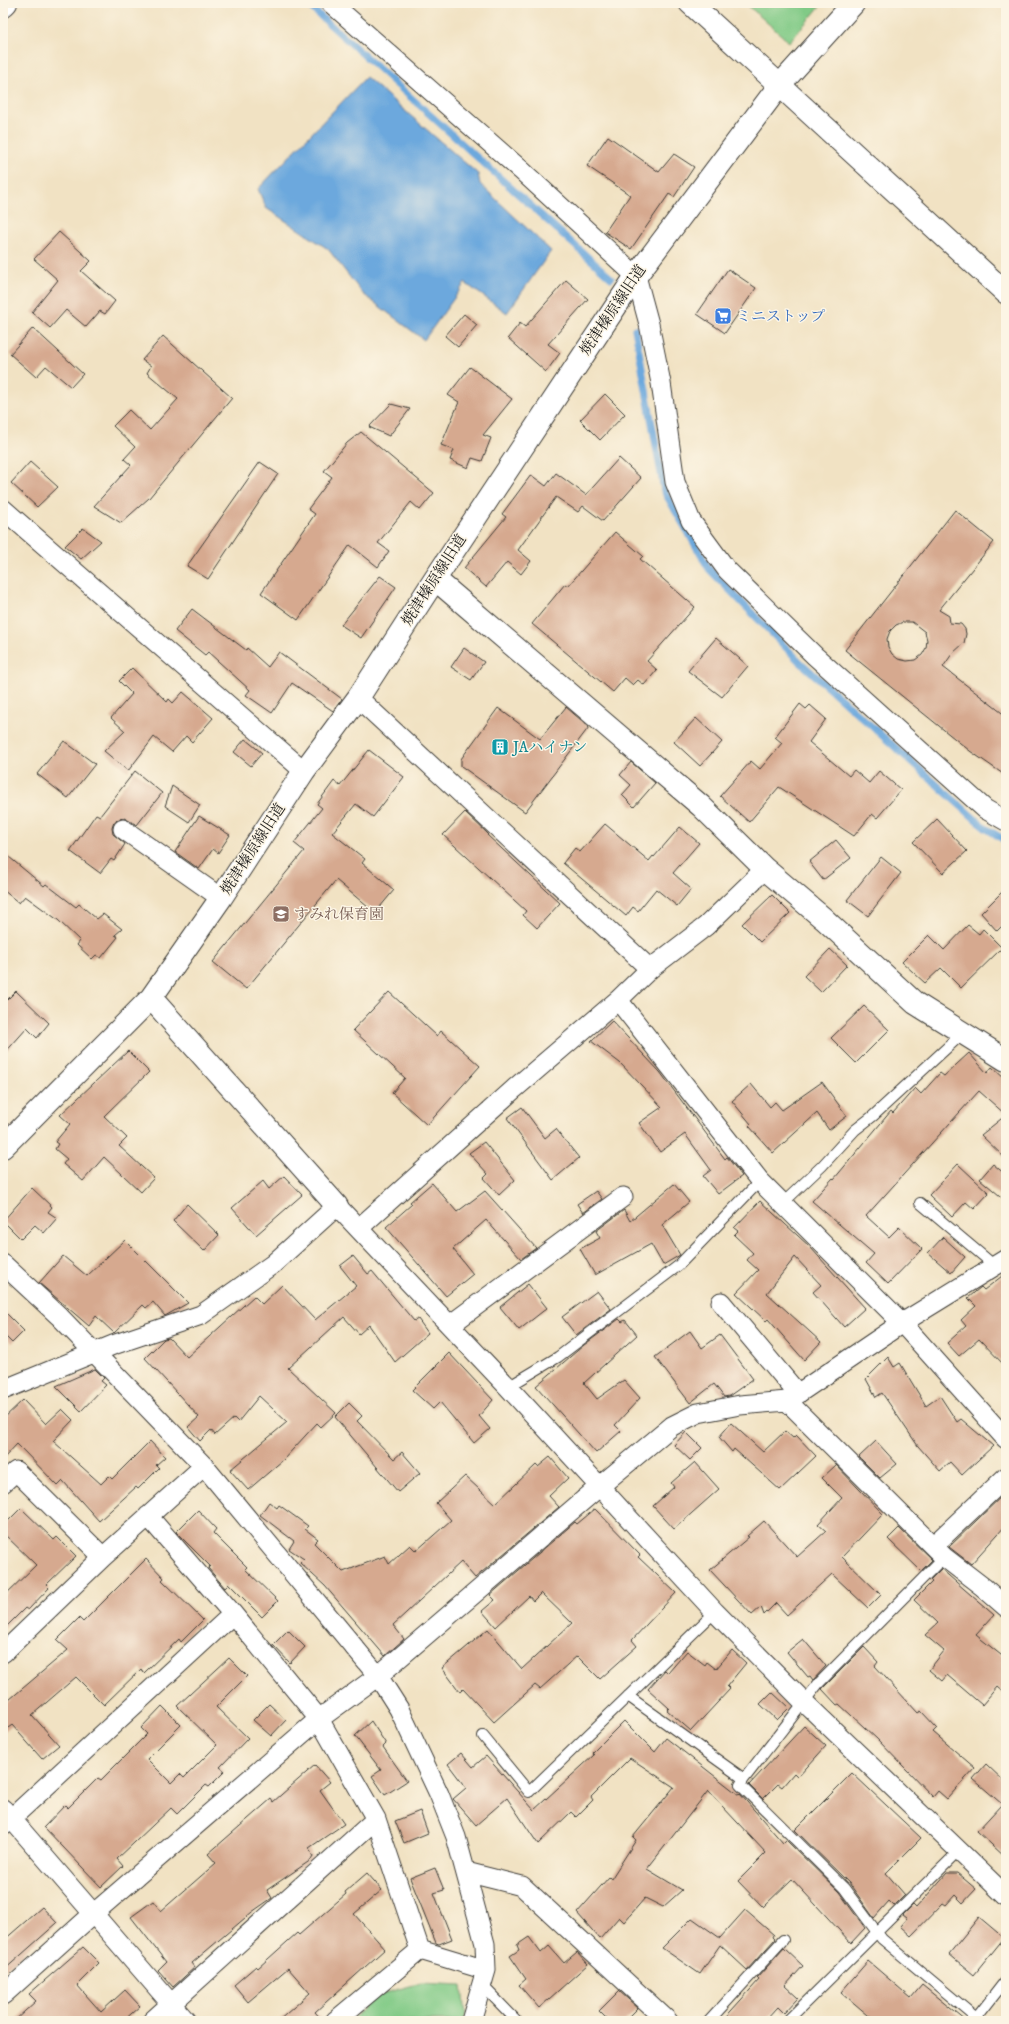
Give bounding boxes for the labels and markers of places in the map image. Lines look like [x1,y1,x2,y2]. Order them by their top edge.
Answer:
supermarket icon: ミニストップ [713,306,733,326]
place label: ミニストップ [736,307,826,326]
building icon: JAハイナン [490,737,510,757]
place label: JAハイナン [511,738,588,757]
school or university icon: すみれ保育園 [271,904,291,924]
place label: すみれ保育園 [294,905,384,924]

